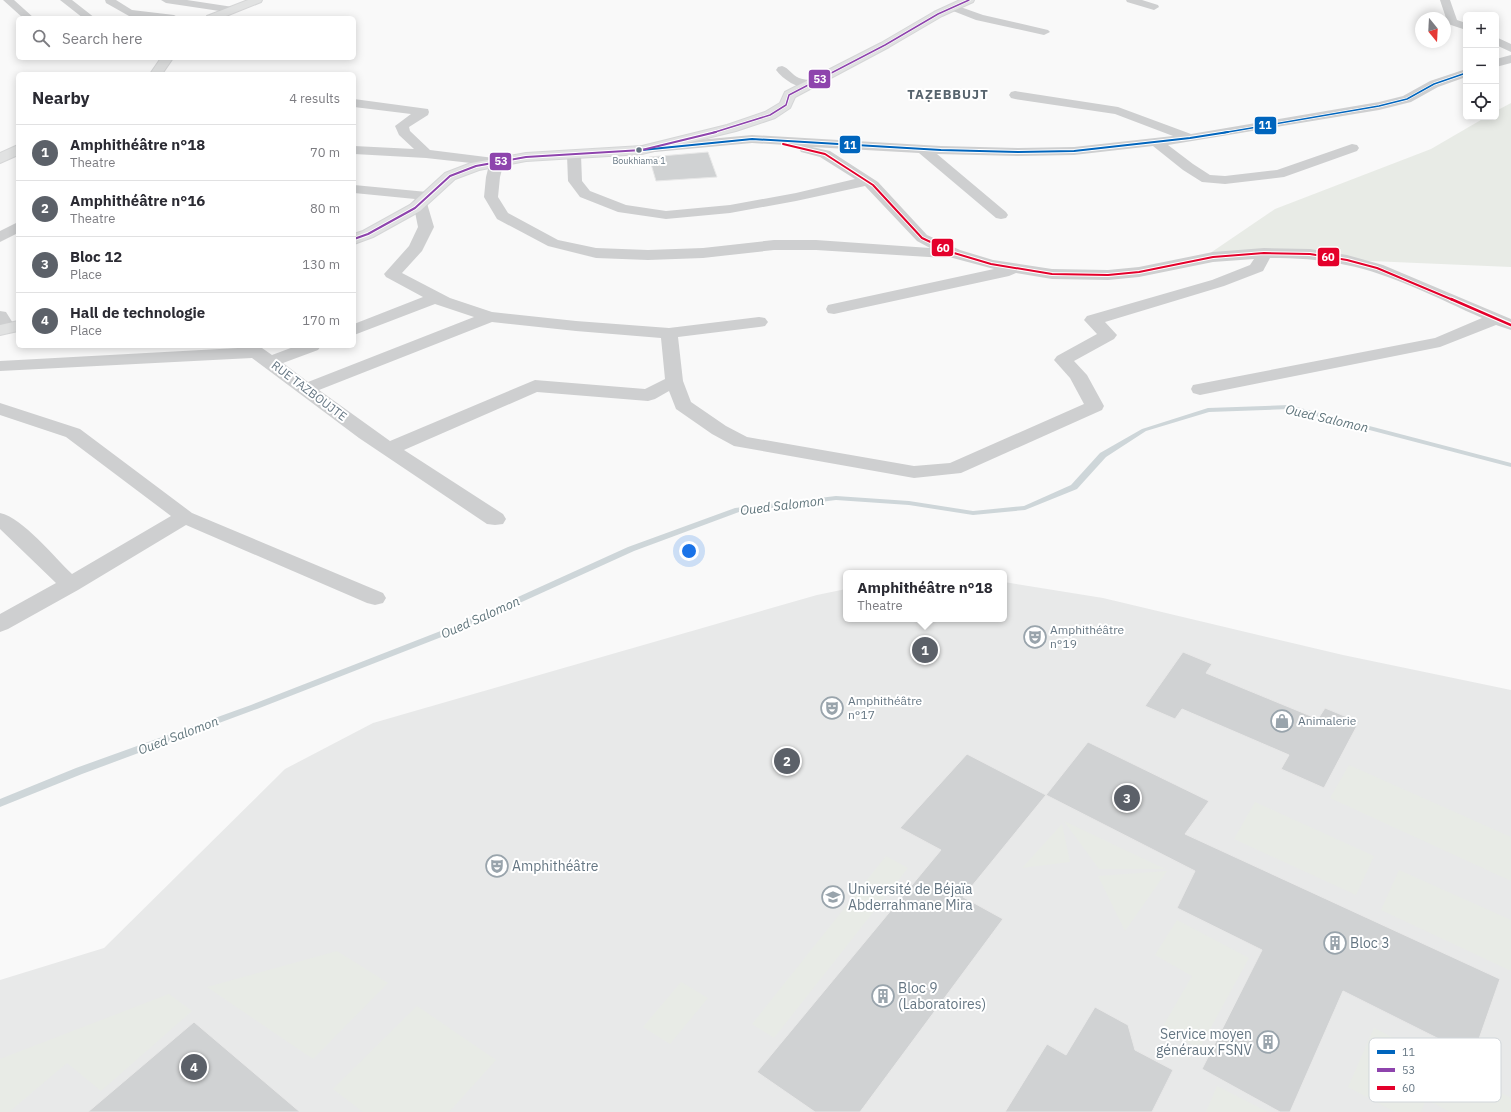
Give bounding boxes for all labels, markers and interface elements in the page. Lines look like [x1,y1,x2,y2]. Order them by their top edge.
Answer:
north arrow [1415,12,1451,48]
map controls [1463,12,1499,120]
button: + [1463,12,1499,48]
search box [16,16,356,60]
icon: search [30,27,52,49]
text: Search here [62,29,142,48]
button: − [1463,48,1499,84]
line badge: 53 [808,69,831,89]
text: 53 [813,72,827,86]
button: locate [1463,84,1499,120]
district label: TAẒEBBUJT [907,86,989,103]
text: Nearby [32,87,90,109]
text: 4 results [289,90,340,107]
line badge: 11 [1254,116,1277,135]
text: 11 [1258,118,1272,132]
text: Amphithéâtre n°18 [70,135,205,154]
line badge: 11 [839,135,861,154]
text: 11 [843,138,857,152]
text: 1 [41,144,49,161]
text: 70 m [310,144,340,161]
marker: Boukhiama 1 [634,145,644,155]
line badge: 53 [489,152,512,171]
text: Theatre [70,154,115,171]
text: 53 [494,154,508,168]
place label: Boukhiama 1 [612,155,666,166]
text: Amphithéâtre n°16 [70,191,205,210]
text: 2 [41,200,49,217]
text: 80 m [310,200,340,217]
text: Theatre [70,210,115,227]
line badge: 60 [931,238,954,257]
text: 60 [936,241,950,255]
text: Bloc 12 [70,247,122,266]
line badge: 60 [1317,247,1340,267]
text: 60 [1321,250,1335,264]
text: 3 [41,256,49,273]
text: 130 m [302,256,340,273]
text: Place [70,266,102,283]
text: Hall de technologie [70,303,205,322]
text: 4 [41,312,49,329]
text: 170 m [302,312,340,329]
text: Place [70,322,102,339]
street label: RUE TAZBOUJTE [269,357,350,424]
water label: Oued Salomon [1284,401,1370,436]
water label: Oued Salomon [739,492,825,519]
your location [679,541,699,561]
popup [843,570,1007,622]
text: Amphithéâtre n°18 [857,578,993,597]
water label: Oued Salomon [438,592,522,642]
text: Theatre [857,597,903,614]
place label: Amphithéâtre n°19 [1050,622,1125,651]
theatre icon: Amphithéâtre n°19 [1022,624,1048,650]
pin: 1 [912,635,938,665]
place label: Amphithéâtre n°17 [848,693,923,722]
theatre icon: Amphithéâtre n°17 [819,695,845,721]
shop icon: Animalerie [1269,708,1295,734]
water label: Oued Salomon [136,712,221,759]
place label: Animalerie [1298,713,1357,728]
pin: 2 [774,746,800,776]
pin: 3 [1114,783,1140,813]
theatre icon: Amphithéâtre [484,853,510,879]
place label: Amphithéâtre [512,857,599,875]
place label: Université de Béjaïa Abderrahmane Mira [848,880,973,914]
school or university icon: Université de Béjaïa Abderrahmane Mira [820,884,846,910]
building icon: Bloc 3 [1322,930,1348,956]
place label: Bloc 3 [1350,934,1390,952]
place label: Bloc 9 (Laboratoires) [898,979,986,1013]
building icon: Bloc 9 (Laboratoires) [870,983,896,1009]
place label: Service moyen généraux FSNV [1156,1025,1252,1059]
building icon: Service moyen généraux FSNV [1255,1029,1281,1055]
legend [1369,1038,1501,1102]
text: 11 [1402,1045,1416,1059]
pin: 4 [181,1052,207,1082]
text: 53 [1402,1063,1415,1077]
text: 60 [1402,1081,1415,1095]

